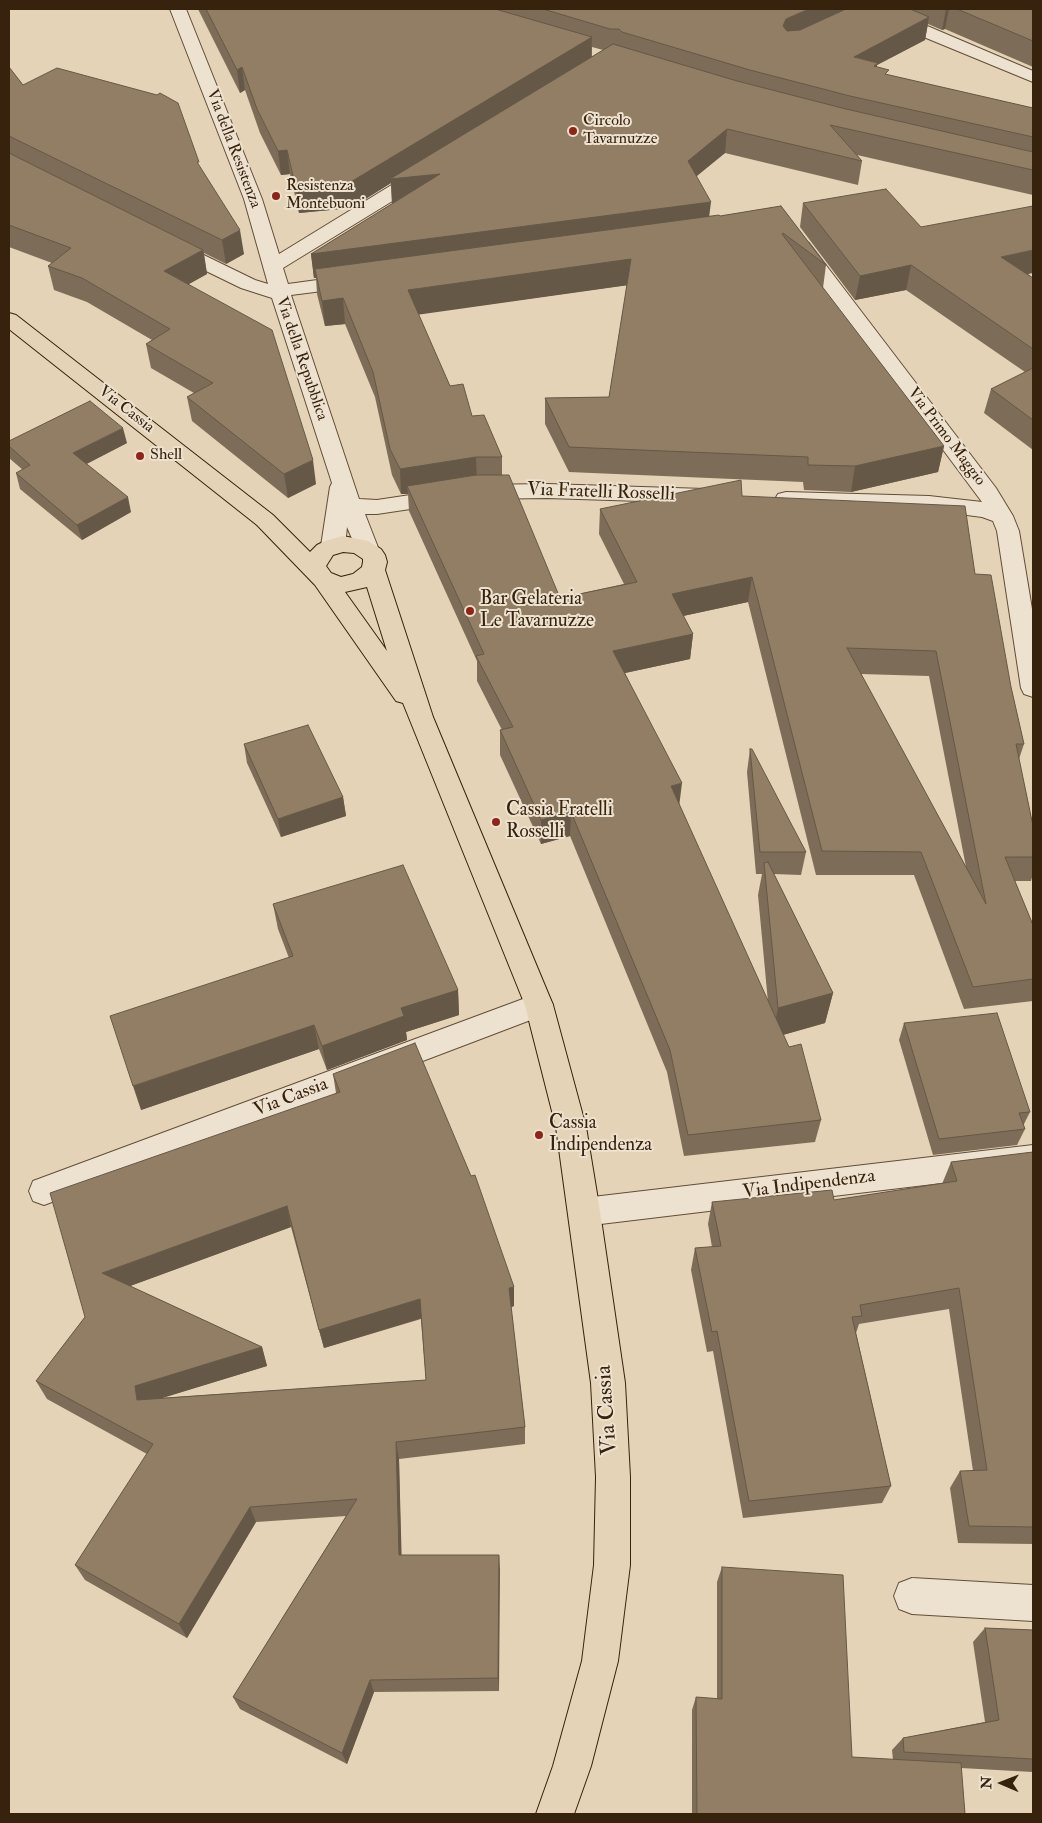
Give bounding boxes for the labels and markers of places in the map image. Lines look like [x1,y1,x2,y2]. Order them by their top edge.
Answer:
place label: Circolo Tavarnuzze [583,112,657,150]
marker: Circolo Tavarnuzze [567,125,579,137]
place label: Resistenza Montebuoni [286,177,365,215]
marker: Resistenza Montebuoni [270,190,282,202]
place label: Shell [150,446,182,466]
marker: Shell [134,450,146,462]
place label: Bar Gelateria Le Tavarnuzze [480,589,594,633]
marker: Bar Gelateria Le Tavarnuzze [464,605,476,617]
place label: Cassia Fratelli Rosselli [506,800,613,844]
marker: Cassia Fratelli Rosselli [490,816,502,828]
place label: Cassia Indipendenza [549,1113,652,1157]
marker: Cassia Indipendenza [533,1129,545,1141]

